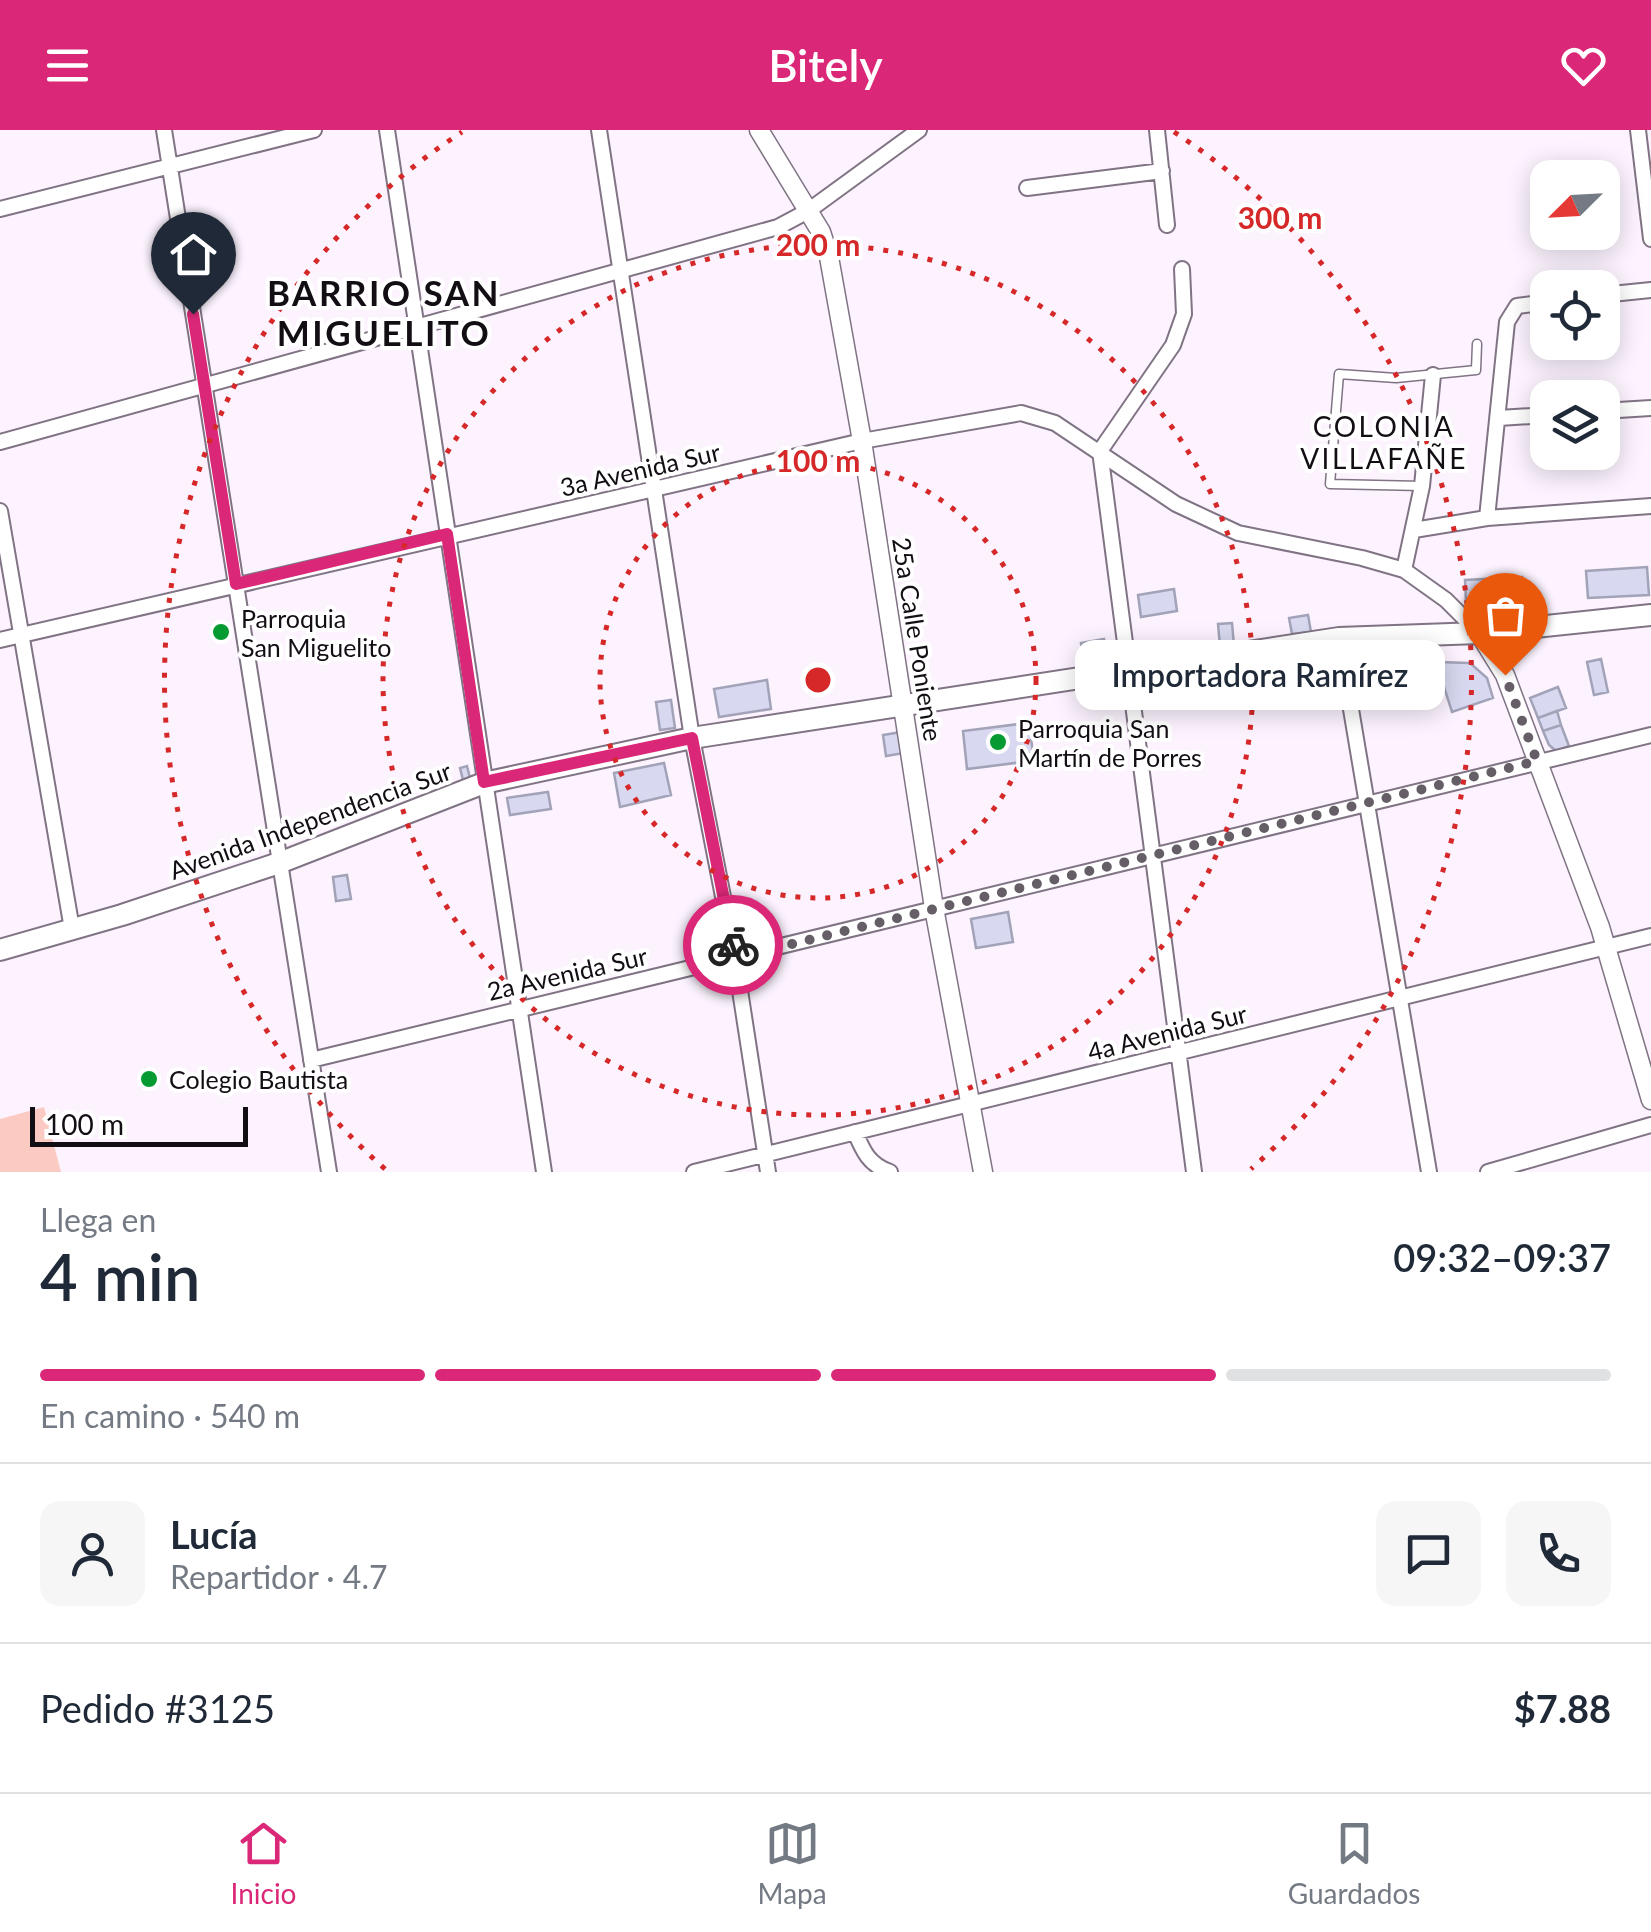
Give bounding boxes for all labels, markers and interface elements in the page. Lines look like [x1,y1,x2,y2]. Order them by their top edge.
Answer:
icon: menu [40,38,95,93]
text: Bitely [768,38,883,92]
icon: heart [1556,38,1611,93]
north arrow [1530,160,1620,250]
map controls [1530,160,1620,470]
text: 300 m [1238,199,1322,235]
pin [151,212,236,315]
text: 200 m [776,226,860,262]
icon: home [166,227,221,282]
button: locate [1530,270,1620,360]
district label: BARRIO SAN MIGUELITO [267,271,501,353]
button: layers [1530,380,1620,470]
district label: COLONIA VILLAFAÑE [1300,409,1468,475]
street label: 3a Avenida Sur [557,436,723,502]
text: 100 m [776,442,860,478]
street label: 25a Calle Poniente [887,535,949,743]
pin [1463,573,1548,676]
icon: bag [1478,588,1533,643]
place label: Parroquia San Miguelito [241,603,391,662]
marker: Parroquia San Miguelito [210,621,232,643]
callout: Importadora Ramírez [1075,640,1445,710]
text: Importadora Ramírez [1112,655,1408,694]
centre of rings [800,662,836,698]
place label: Parroquia San Martín de Porres [1018,713,1202,772]
marker: Parroquia San Martín de Porres [987,731,1009,753]
street label: Avenida Independencia Sur [165,755,455,885]
courier [683,895,783,995]
icon: bike [706,918,761,973]
street label: 2a Avenida Sur [484,940,650,1006]
street label: 4a Avenida Sur [1084,998,1250,1066]
place label: Colegio Bautista [169,1064,348,1094]
marker: Colegio Bautista [138,1068,160,1090]
scale bar [30,1102,248,1146]
text: 100 m [45,1107,124,1141]
text: Llega en [40,1200,156,1239]
text: 09:32–09:37 [1393,1234,1611,1280]
text: 4 min [40,1237,200,1315]
text: En camino · 540 m [40,1396,300,1435]
button: person [40,1501,145,1606]
button: chat [1376,1501,1481,1606]
button: phone [1506,1501,1611,1606]
text: Lucía [170,1511,258,1557]
text: Repartidor · 4.7 [170,1557,388,1596]
text: Pedido #3125 [40,1685,275,1731]
text: $7.88 [1514,1685,1611,1731]
tab: Inicio [231,1816,296,1910]
tab: Mapa [758,1816,827,1910]
tab: Guardados [1288,1816,1420,1910]

